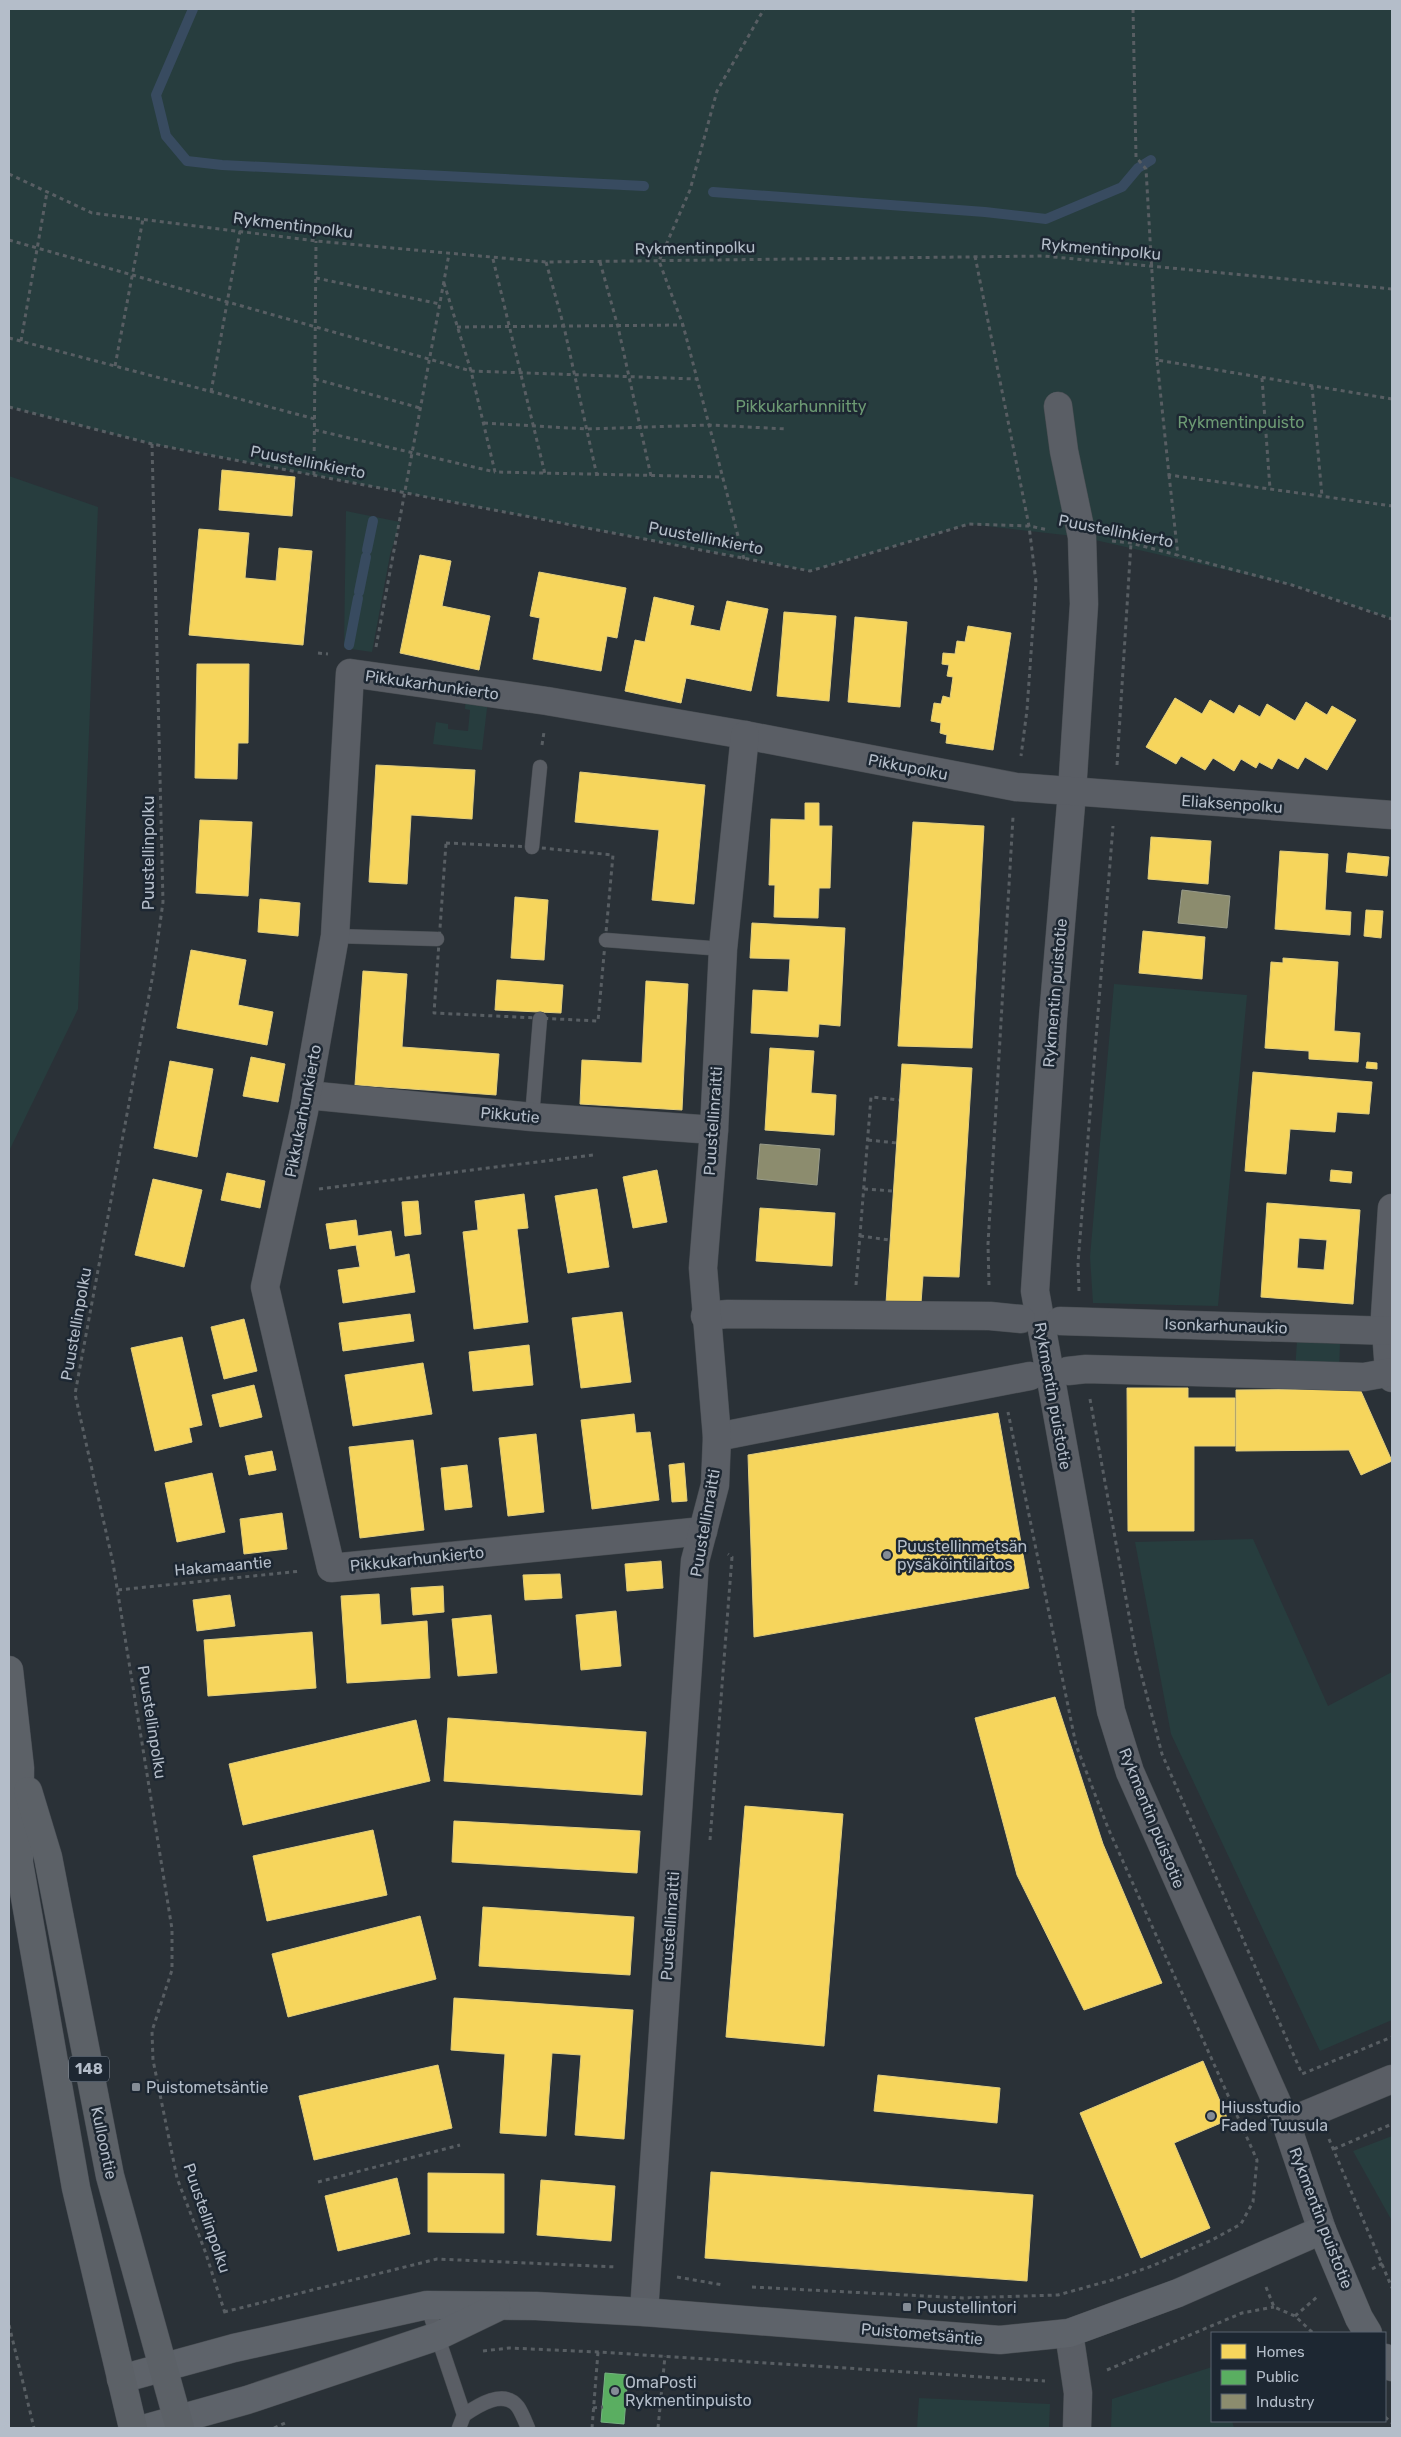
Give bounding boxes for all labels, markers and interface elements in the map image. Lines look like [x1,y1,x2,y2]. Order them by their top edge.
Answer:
street label: Rykmentinpolku [232,208,354,242]
street label: Rykmentinpolku [1040,234,1162,264]
street label: Rykmentinpolku [635,237,755,259]
park label: Pikkukarhunniitty [735,397,867,416]
park label: Rykmentinpuisto [1178,413,1304,432]
street label: Puustellinkierto [249,442,367,482]
street label: Puustellinkierto [1057,511,1175,551]
street label: Puustellinkierto [647,518,765,558]
street label: Pikkukarhunkierto [364,666,500,704]
street label: Pikkupolku [867,750,949,784]
street label: Eliaksenpolku [1181,791,1283,817]
street label: Puustellinpolku [139,796,158,910]
street label: Rykmentin puistotie [1039,918,1071,1068]
street label: Pikkukarhunkierto [281,1043,325,1179]
street label: Puustellinraitti [700,1066,726,1176]
street label: Pikkutie [480,1103,540,1127]
street label: Puustellinpolku [57,1266,95,1382]
street label: Isonkarhunaukio [1164,1314,1288,1338]
street label: Rykmentin puistotie [1031,1321,1075,1471]
street label: Puustellinraitti [686,1468,724,1578]
place label: Puustellinmetsän pysäköintilaitos [897,1537,1027,1574]
street label: Pikkukarhunkierto [349,1542,485,1576]
marker: Puustellinmetsän pysäköintilaitos [881,1549,893,1561]
street label: Hakamaantie [173,1552,273,1580]
street label: Puustellinpolku [134,1664,170,1780]
street label: Rykmentin puistotie [1115,1745,1189,1891]
street label: Puustellinraitti [657,1871,683,1981]
road number: 148 [69,2056,109,2082]
place label: Puistometsäntie [146,2078,268,2097]
marker: Puistometsäntie [130,2081,142,2093]
place label: Hiusstudio Faded Tuusula [1221,2098,1328,2135]
street label: Kulloontie [87,2105,121,2181]
marker: Hiusstudio Faded Tuusula [1205,2110,1217,2122]
street label: Rykmentin puistotie [1285,2145,1357,2291]
street label: Puustellinpolku [179,2161,235,2275]
place label: Puustellintori [917,2298,1017,2317]
marker: Puustellintori [901,2301,913,2313]
street label: Puistometsäntie [860,2319,984,2349]
legend [1211,2332,1386,2422]
text: Homes [1256,2343,1305,2361]
text: Public [1256,2368,1299,2386]
place label: OmaPosti Rykmentinpuisto [625,2373,752,2410]
marker: OmaPosti Rykmentinpuisto [609,2385,621,2397]
text: Industry [1256,2393,1315,2411]

